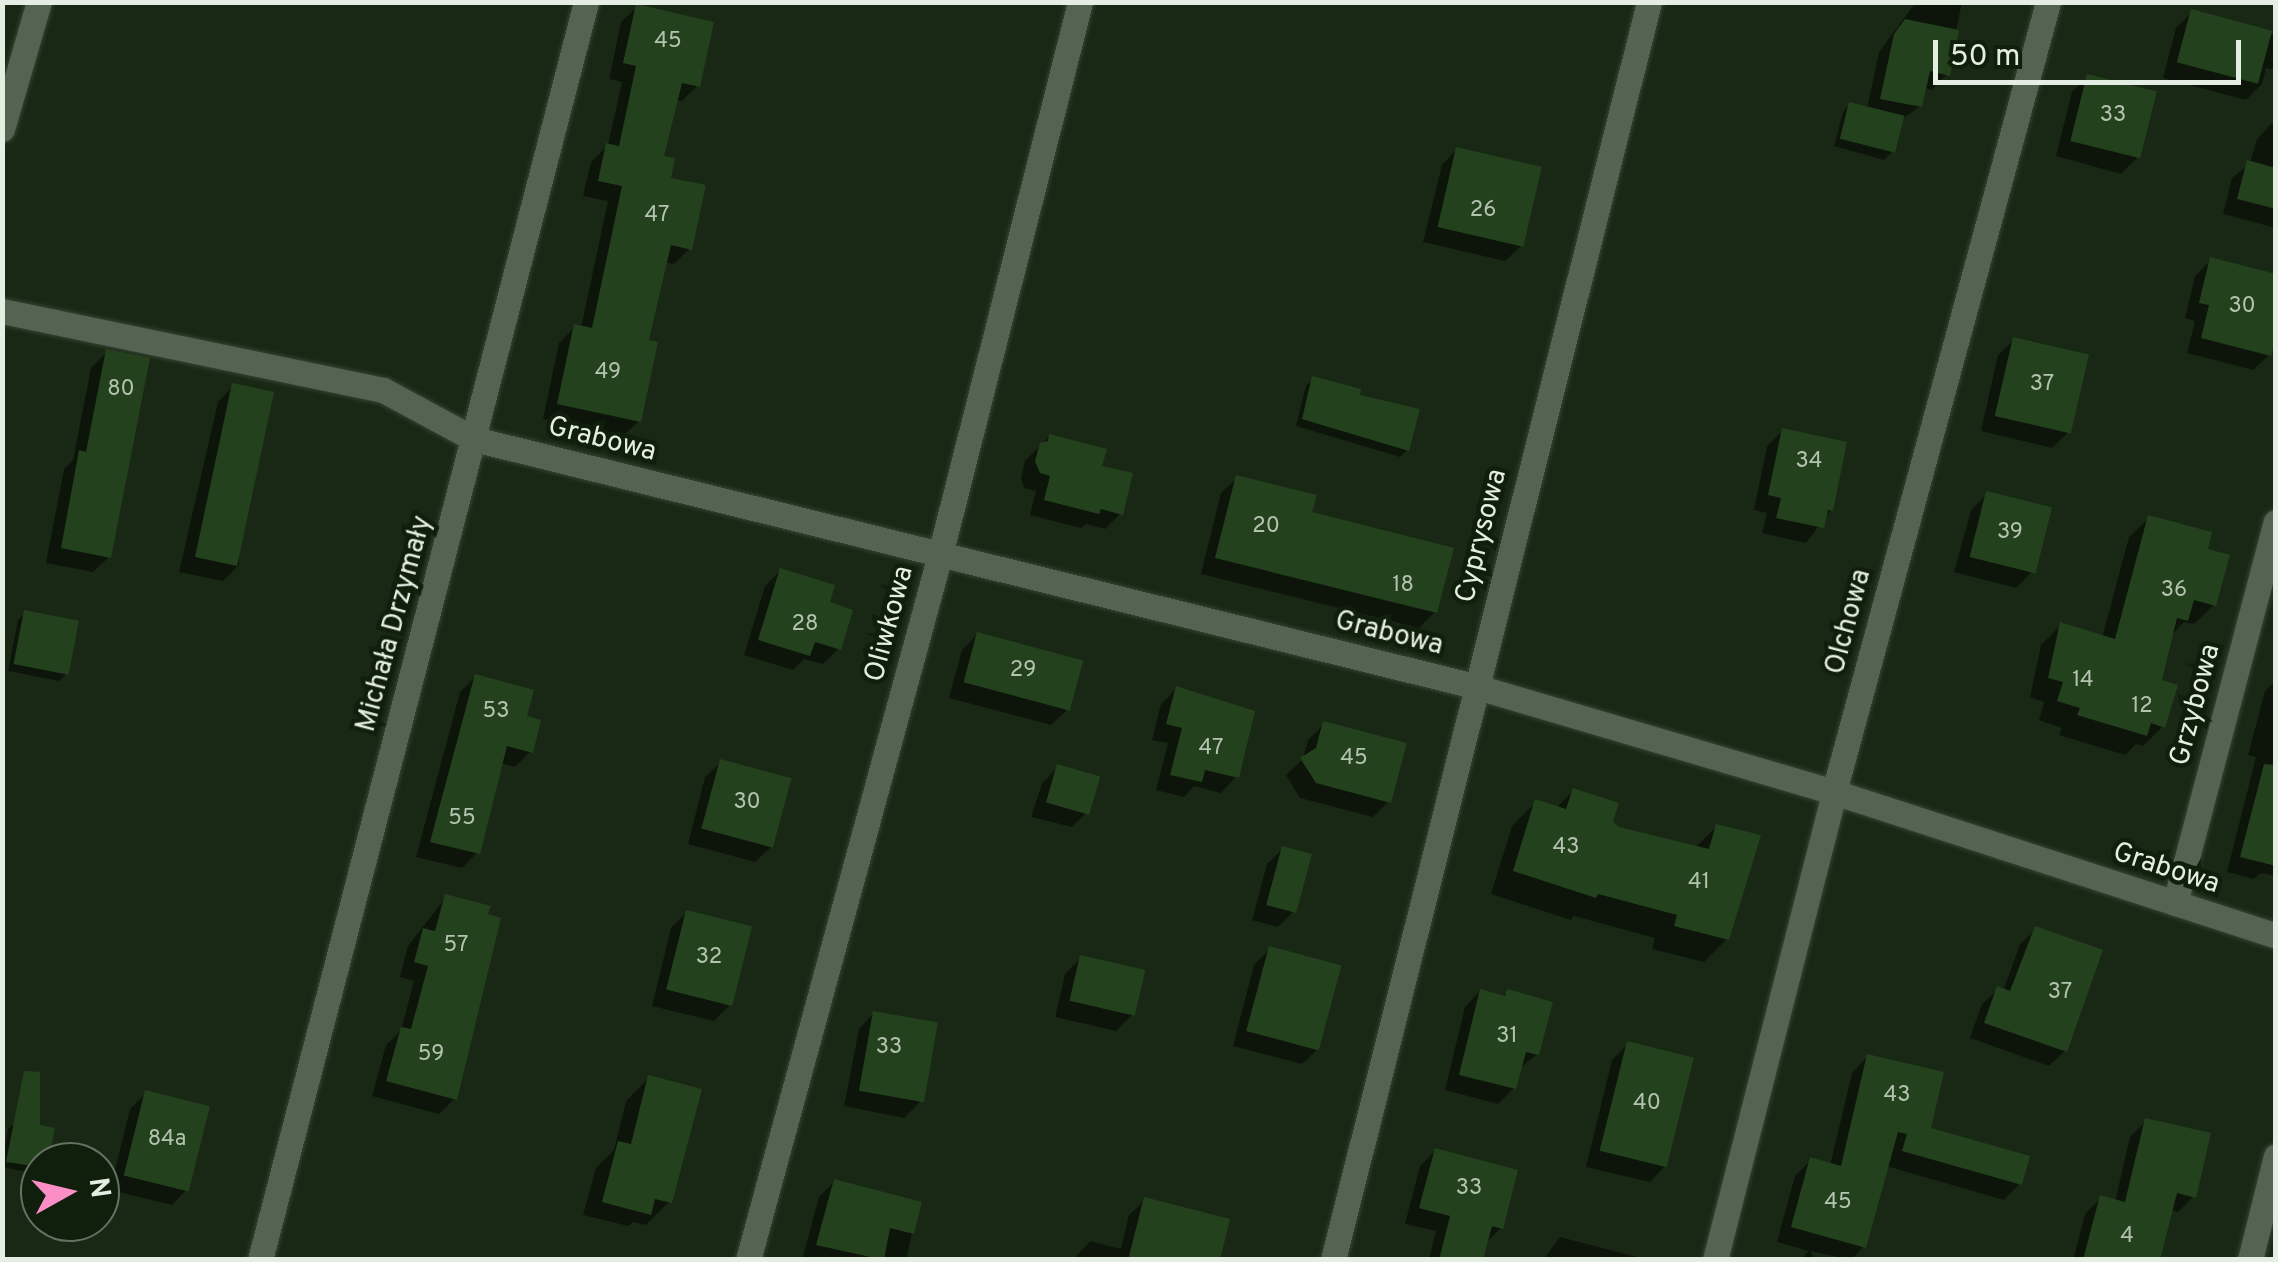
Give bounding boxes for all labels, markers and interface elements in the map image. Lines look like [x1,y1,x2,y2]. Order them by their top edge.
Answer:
scale bar [1938,20,2246,82]
house number: 45 [654,29,682,55]
text: 50 m [1950,39,2020,76]
house number: 33 [2100,103,2126,129]
house number: 26 [1470,198,1496,224]
house number: 47 [645,203,669,229]
house number: 30 [2228,294,2256,320]
house number: 49 [595,360,621,386]
house number: 37 [2030,372,2054,398]
house number: 80 [107,377,135,403]
street label: Grabowa [544,410,660,470]
house number: 34 [1796,449,1822,475]
street label: Cyprysowa [1449,466,1515,606]
street label: Michała Drzymały [350,512,440,736]
house number: 20 [1252,514,1280,540]
house number: 39 [1997,520,2023,546]
street label: Oliwkowa [858,562,922,686]
street label: Olchowa [1819,566,1879,678]
house number: 18 [1392,573,1414,599]
house number: 36 [2161,578,2187,604]
street label: Grabowa [1331,604,1447,664]
house number: 28 [792,612,818,638]
street label: Grzybowa [2164,640,2228,770]
house number: 29 [1010,658,1036,684]
house number: 14 [2072,668,2094,694]
house number: 12 [2131,694,2153,720]
house number: 53 [483,699,509,725]
house number: 47 [1199,736,1223,762]
house number: 45 [1340,746,1368,772]
house number: 30 [733,790,761,816]
house number: 55 [448,806,476,832]
house number: 43 [1553,835,1579,861]
street label: Grabowa [2108,836,2224,902]
house number: 41 [1688,870,1710,896]
house number: 57 [444,933,468,959]
house number: 32 [696,945,722,971]
house number: 37 [2048,980,2072,1006]
house number: 31 [1496,1024,1518,1050]
house number: 33 [876,1035,902,1061]
house number: 59 [418,1042,444,1068]
house number: 43 [1884,1083,1910,1109]
house number: 40 [1633,1091,1661,1117]
house number: 84a [148,1127,186,1153]
north arrow [20,1142,120,1242]
text: N [79,1176,117,1201]
house number: 33 [1456,1176,1482,1202]
house number: 45 [1824,1190,1852,1216]
house number: 4 [2120,1224,2134,1250]

